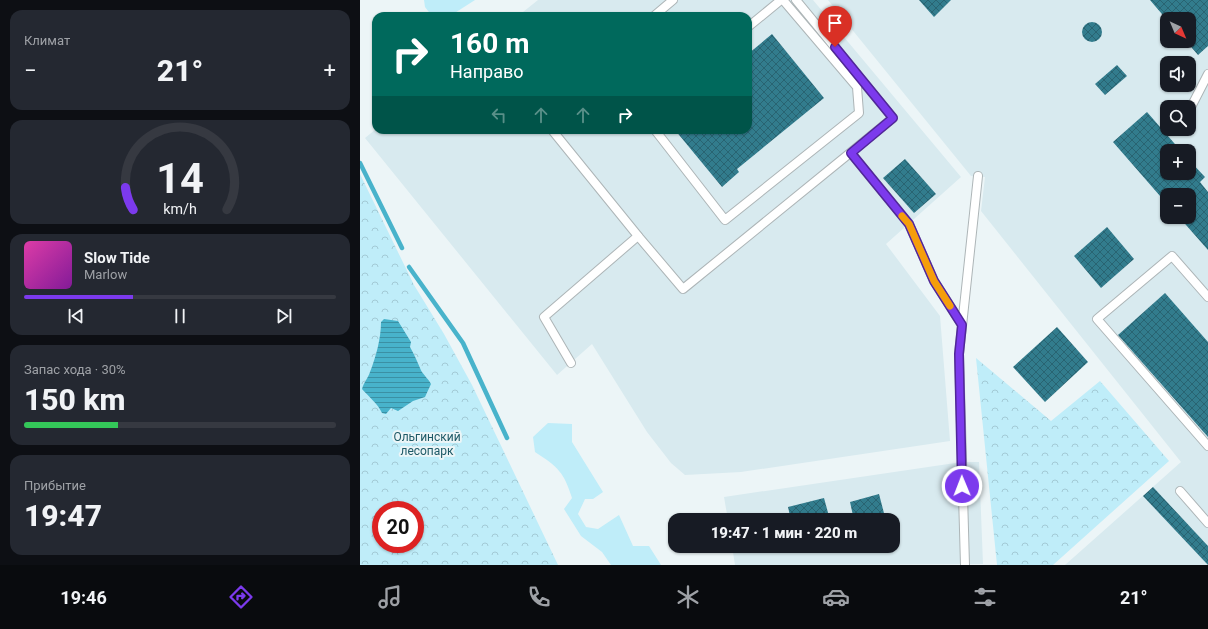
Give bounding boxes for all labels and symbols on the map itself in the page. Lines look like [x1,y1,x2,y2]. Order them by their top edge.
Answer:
pin [818,6,852,47]
north arrow [1160,12,1196,48]
park label: Ольгинский лесопарк [393,430,461,458]
position arrow [941,465,983,507]
speed limit sign: 20 [372,501,424,553]

